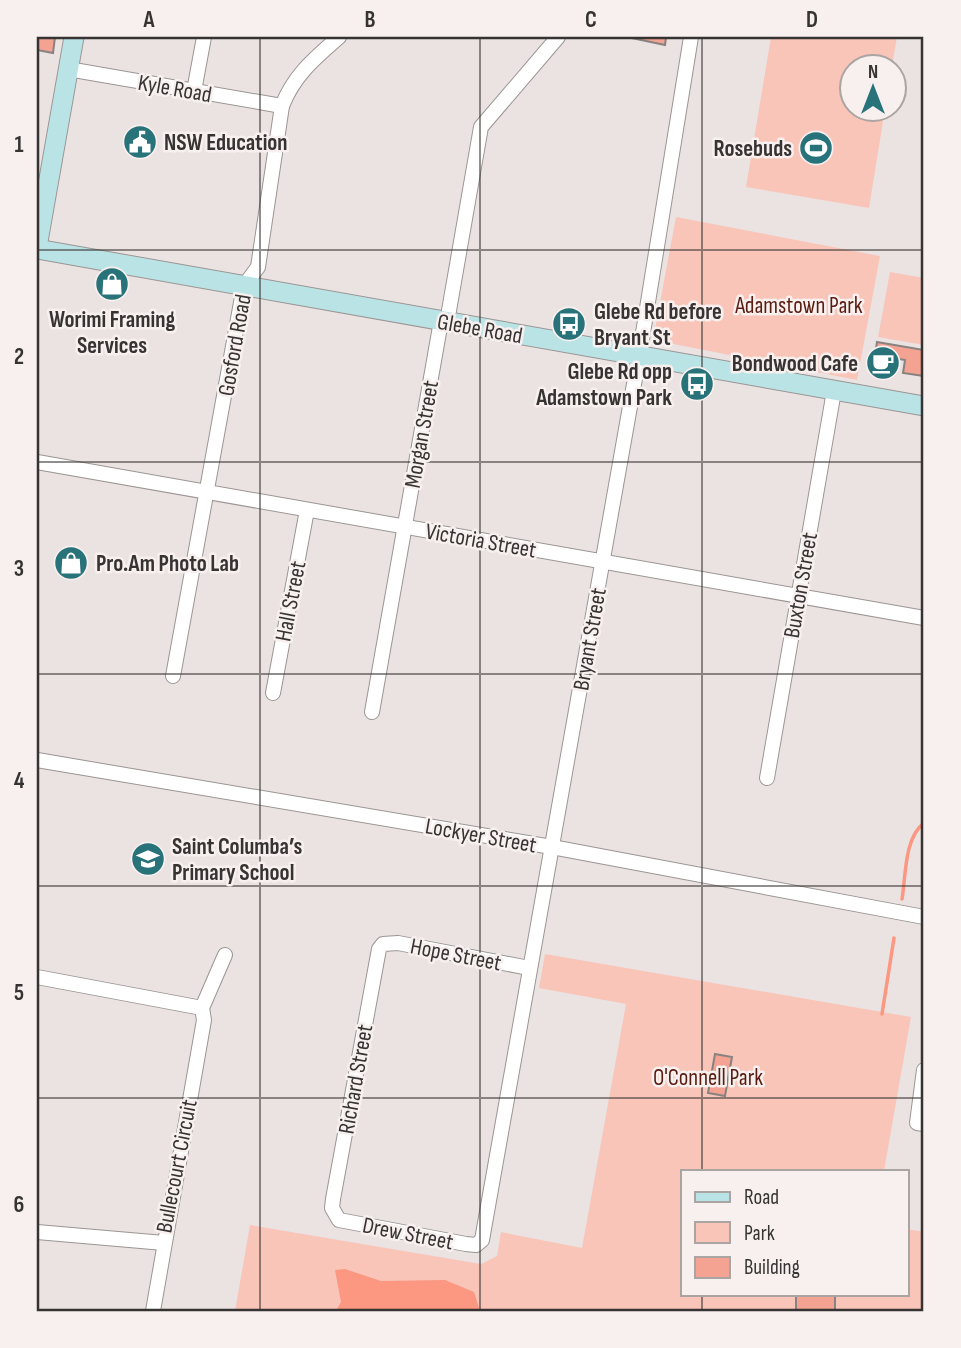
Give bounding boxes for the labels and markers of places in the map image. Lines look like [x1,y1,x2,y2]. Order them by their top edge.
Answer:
public building icon: NSW Education [121,123,159,161]
place label: NSW Education [164,129,288,157]
sports icon: Rosebuds [797,129,835,167]
place label: Rosebuds [713,135,792,163]
shop icon: Worimi Framing Services [93,265,131,303]
place label: Glebe Rd before Bryant St [594,298,722,352]
bus stop icon: Glebe Rd before Bryant St [550,305,588,343]
place label: Worimi Framing Services [49,306,175,360]
cafe icon: Bondwood Cafe [864,344,902,382]
place label: Bondwood Cafe [732,350,858,378]
place label: Glebe Rd opp Adamstown Park [535,358,672,412]
bus stop icon: Glebe Rd opp Adamstown Park [678,365,716,403]
shop icon: Pro.Am Photo Lab [52,544,90,582]
place label: Pro.Am Photo Lab [96,550,239,578]
place label: Saint Columba’s Primary School [172,833,302,887]
school or university icon: Saint Columba’s Primary School [129,840,167,878]

